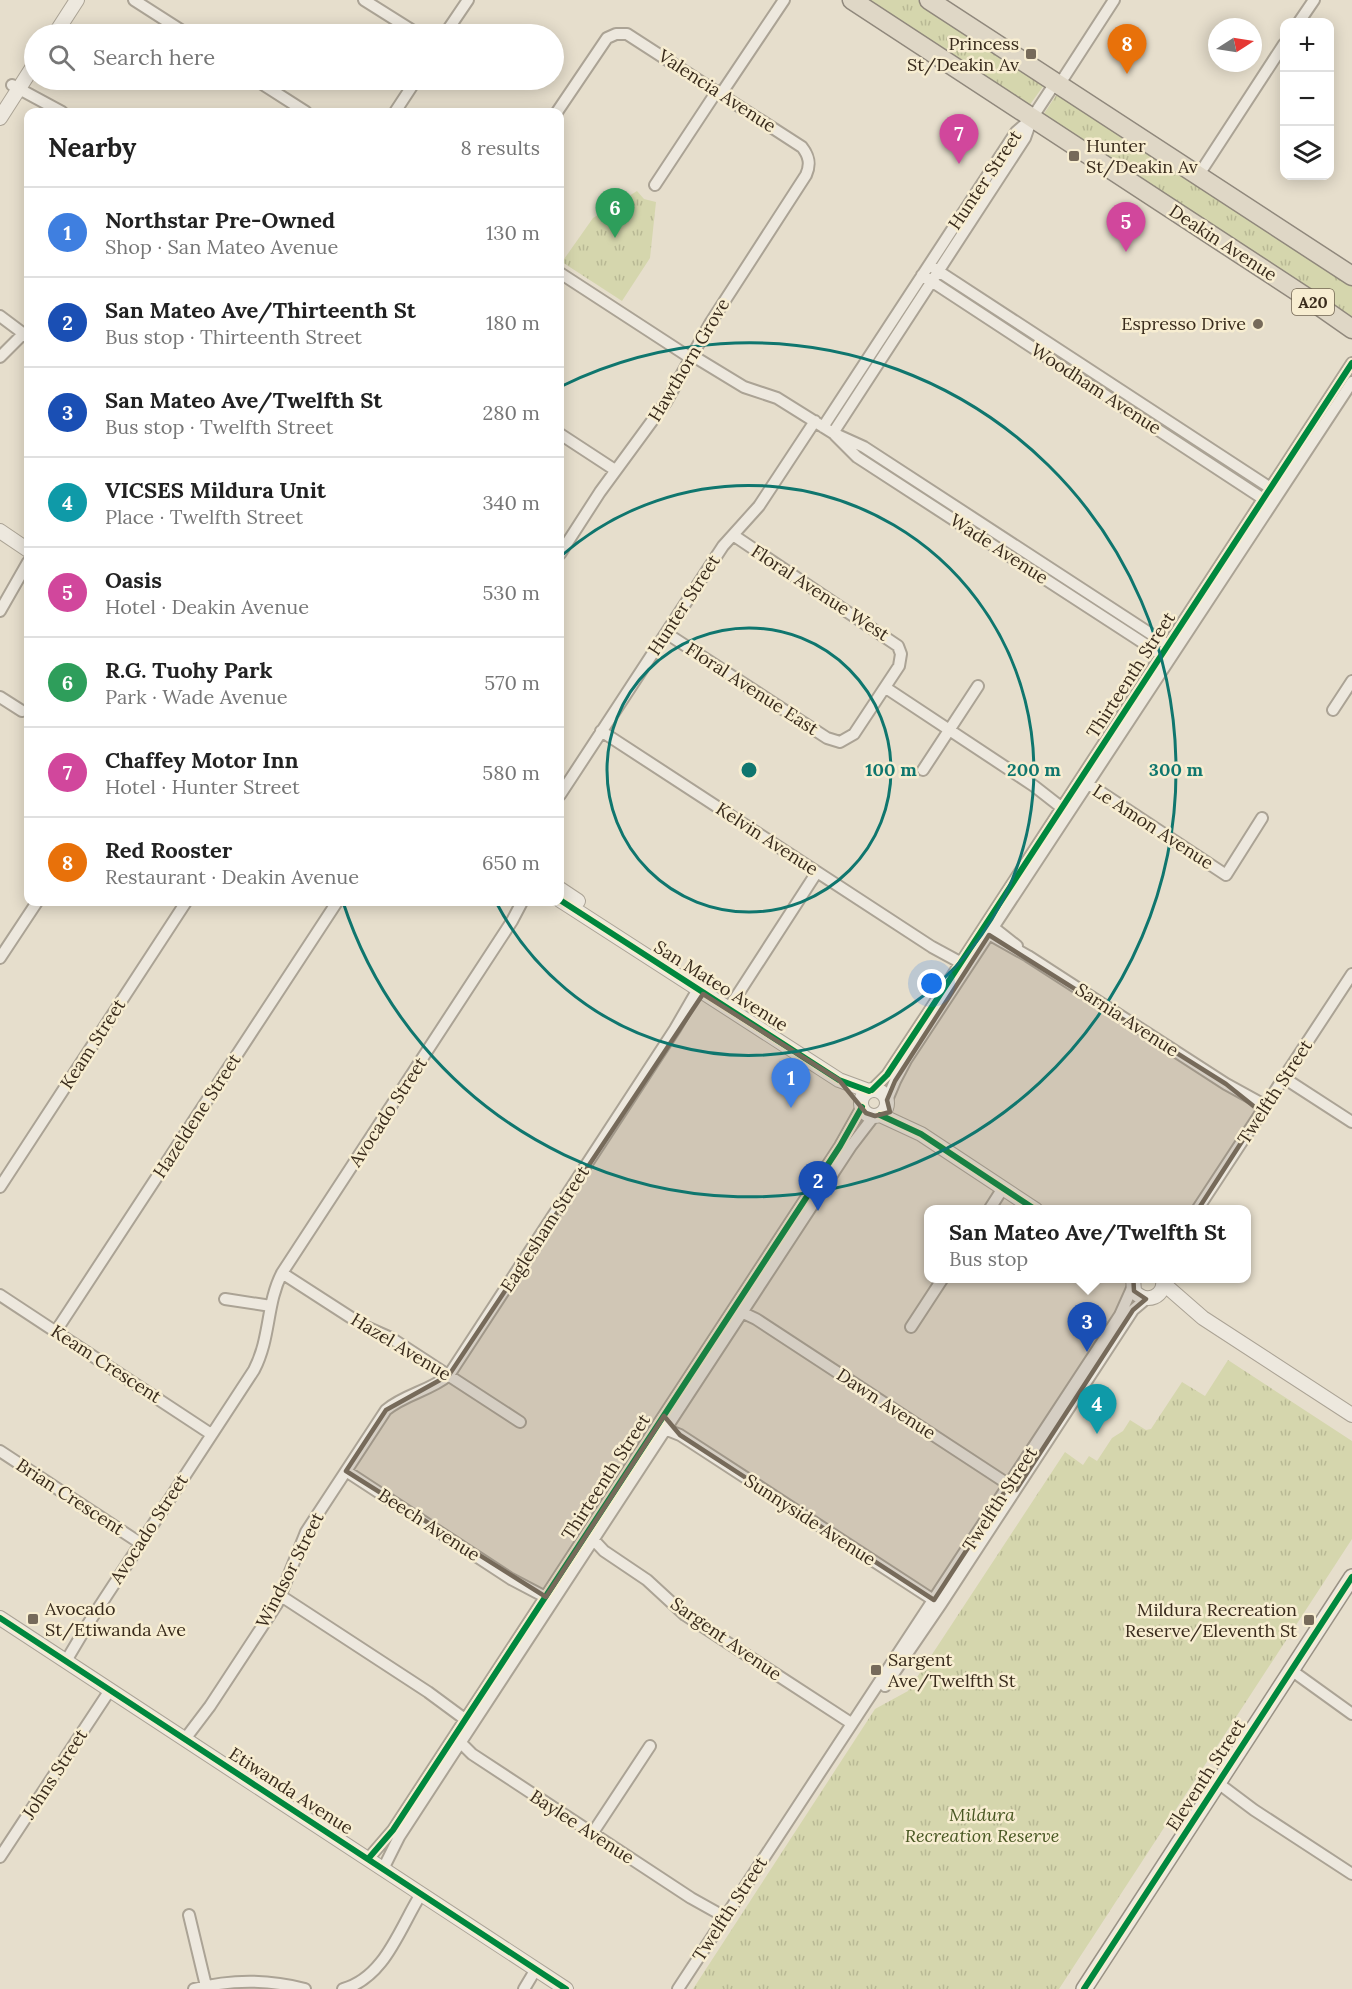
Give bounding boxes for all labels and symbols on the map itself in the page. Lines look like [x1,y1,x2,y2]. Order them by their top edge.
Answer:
north arrow [1208,18,1262,72]
pin: 8 [1108,25,1146,74]
place label: Princess St/Deakin Av [907,32,1020,76]
street label: Valencia Avenue [653,43,781,137]
marker: Princess St/Deakin Av [1024,47,1038,61]
pin: 7 [940,114,978,164]
street label: Hunter Street [943,125,1026,234]
place label: Hunter St/Deakin Av [1086,134,1199,178]
marker: Hunter St/Deakin Av [1067,149,1081,163]
pin: 6 [596,188,634,238]
street label: Deakin Avenue [1165,199,1282,286]
pin: 5 [1106,202,1146,252]
road number: A20 [1292,289,1334,315]
street label: Hawthorn Grove [643,294,735,426]
place label: Espresso Drive [1121,312,1246,335]
marker: Espresso Drive [1251,317,1265,331]
street label: Woodham Avenue [1027,338,1166,439]
street label: Wade Avenue [946,508,1053,589]
street label: Floral Avenue West [747,539,894,646]
street label: Hunter Street [642,550,725,659]
street label: Thirteenth Street [1081,607,1180,742]
street label: Floral Avenue East [682,637,823,740]
text: 100 m [865,758,917,781]
text: 200 m [1007,758,1061,781]
text: 300 m [1149,758,1204,781]
centre of rings [739,760,759,780]
street label: Le Amon Avenue [1088,779,1218,874]
street label: Kelvin Avenue [712,797,823,880]
street label: San Mateo Avenue [650,935,793,1036]
your location [917,969,946,998]
street label: Sarnia Avenue [1071,978,1183,1062]
street label: Keam Street [55,994,130,1093]
street label: Twelfth Street [1232,1035,1317,1148]
street label: Hazeldene Street [148,1049,245,1182]
street label: Avocado Street [343,1052,432,1172]
pin: 1 [772,1058,810,1108]
street label: Eaglesham Street [495,1161,594,1296]
pin: 2 [798,1162,838,1211]
pin: 3 [1068,1302,1106,1352]
street label: Hazel Avenue [347,1308,456,1386]
street label: Keam Crescent [47,1319,166,1408]
street label: Dawn Avenue [832,1363,940,1444]
pin: 4 [1078,1384,1116,1434]
street label: Thirteenth Street [556,1409,655,1544]
street label: Twelfth Street [957,1442,1042,1555]
street label: Brian Crescent [12,1453,129,1540]
street label: Avocado Street [104,1469,193,1589]
street label: Sunnyside Avenue [740,1469,880,1571]
street label: Beech Avenue [374,1483,485,1566]
street label: Windsor Street [251,1508,329,1631]
street label: Sargent Avenue [666,1592,786,1686]
place label: Avocado St/Etiwanda Ave [44,1597,186,1641]
place label: Mildura Recreation Reserve/Eleventh St [1125,1598,1297,1642]
marker: Avocado St/Etiwanda Ave [26,1612,40,1626]
marker: Mildura Recreation Reserve/Eleventh St [1302,1613,1316,1627]
place label: Sargent Ave/Twelfth St [887,1648,1016,1692]
marker: Sargent Ave/Twelfth St [869,1663,883,1677]
street label: Eleventh Street [1161,1714,1250,1835]
street label: Johns Street [16,1724,92,1824]
street label: Etiwanda Avenue [225,1742,358,1839]
street label: Baylee Avenue [526,1784,639,1869]
park label: Mildura Recreation Reserve [905,1803,1059,1847]
street label: Twelfth Street [687,1852,772,1965]

